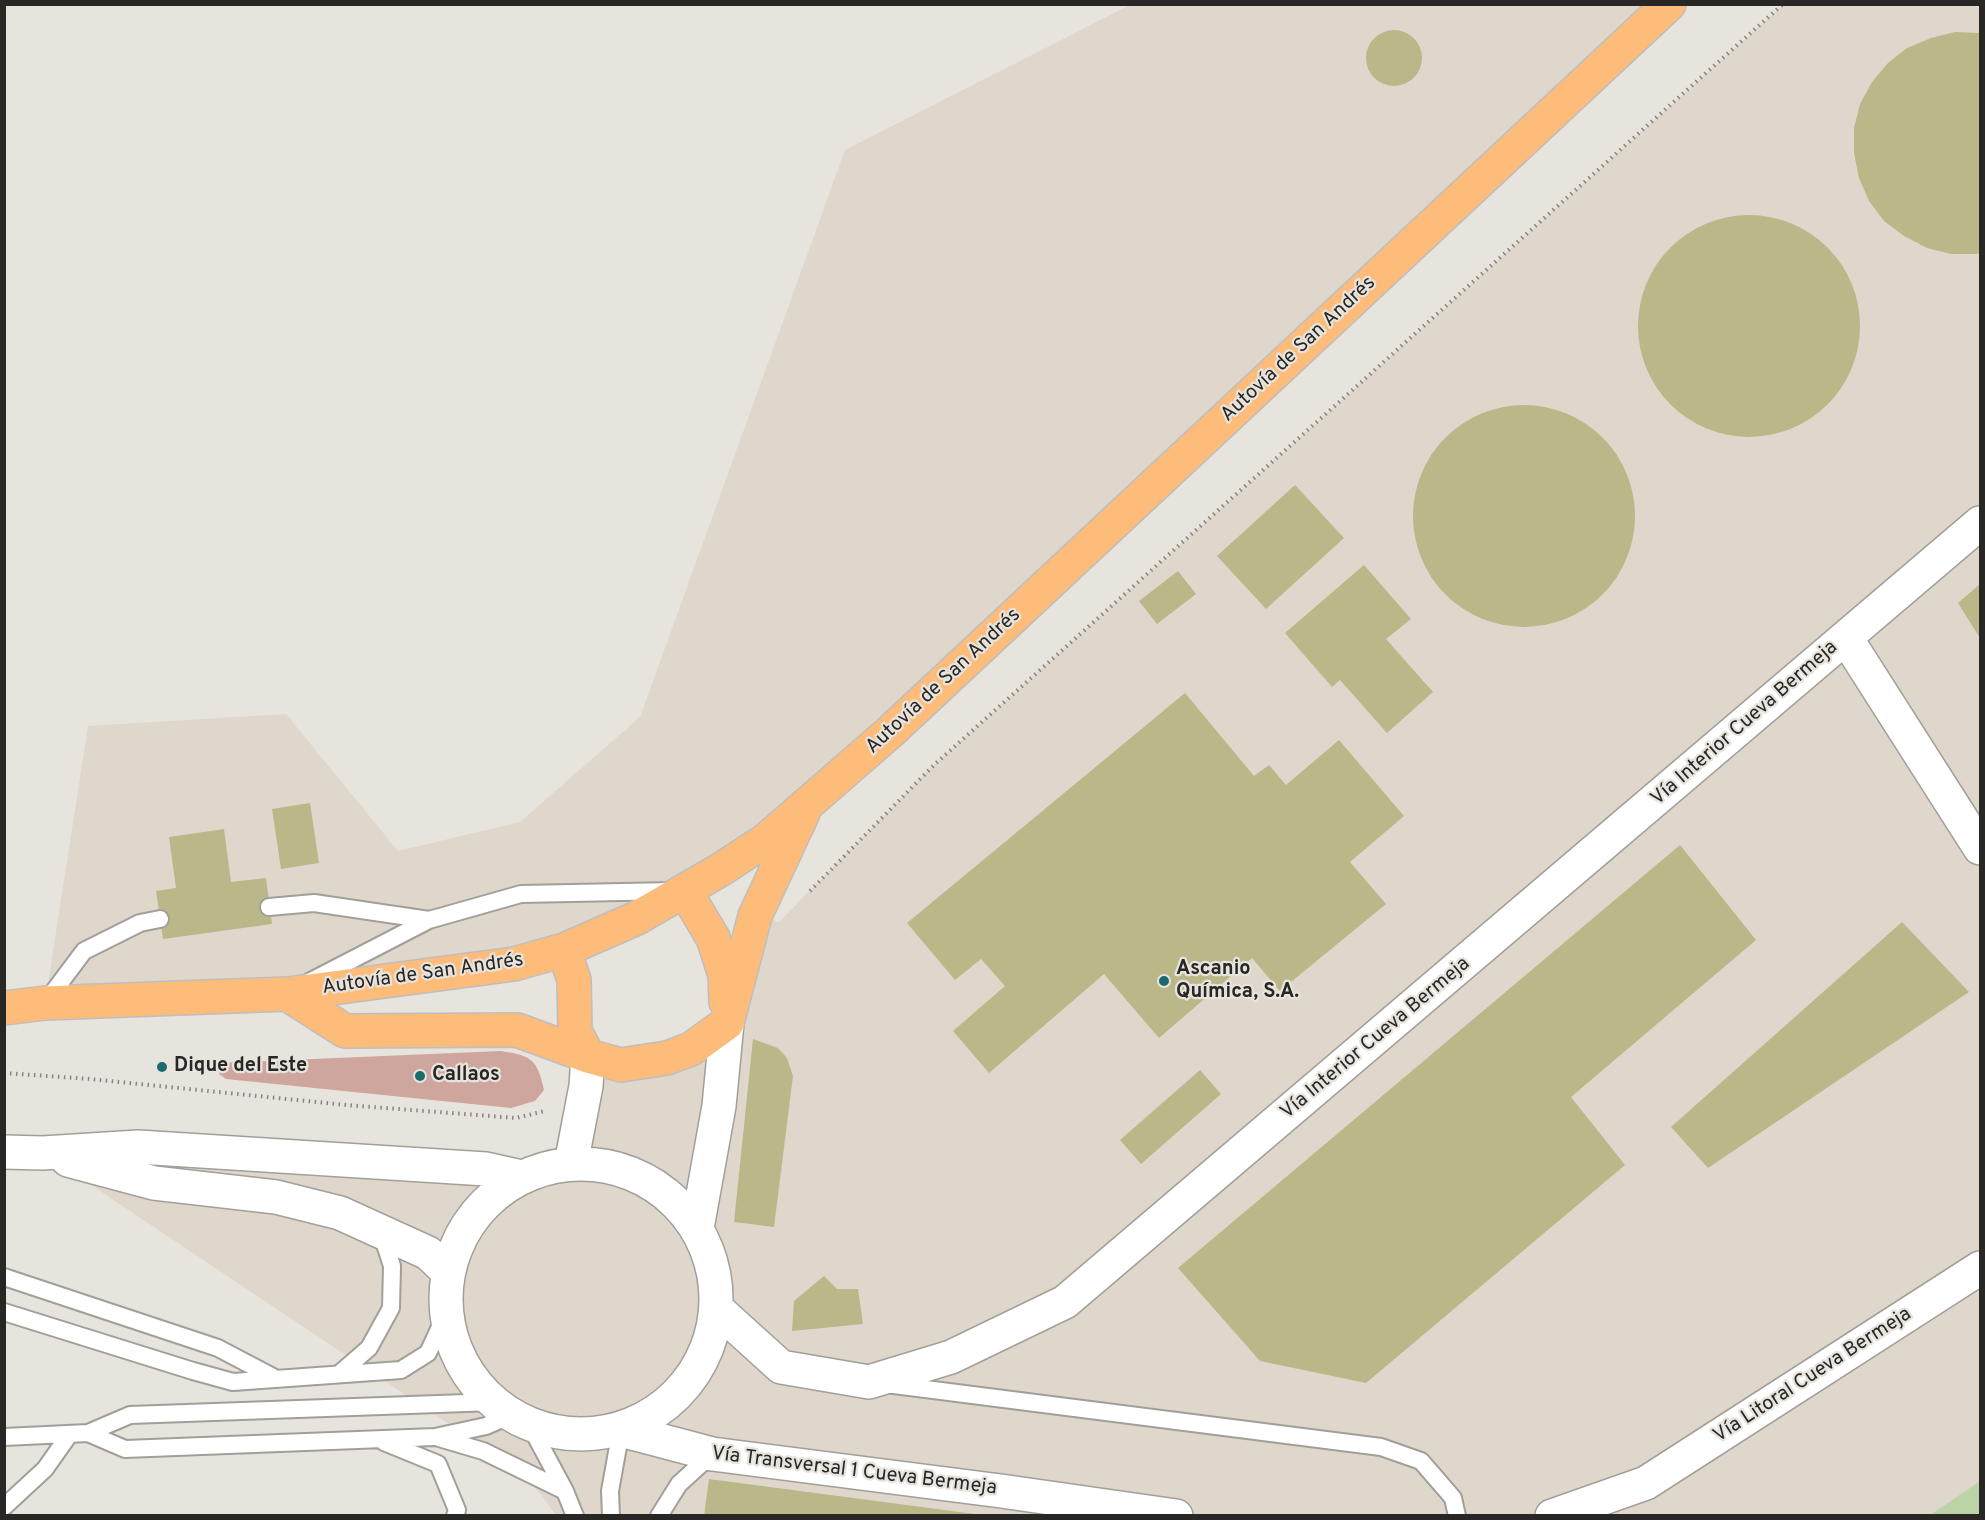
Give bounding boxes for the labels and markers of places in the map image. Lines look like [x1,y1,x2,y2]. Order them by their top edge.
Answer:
place label: Ascanio Química, S.A. [1176,958,1299,1005]
marker: Ascanio Química, S.A. [1157,974,1171,988]
place label: Dique del Este [174,1055,307,1079]
marker: Dique del Este [155,1060,169,1074]
place label: Callaos [432,1064,500,1088]
marker: Callaos [413,1069,427,1083]

